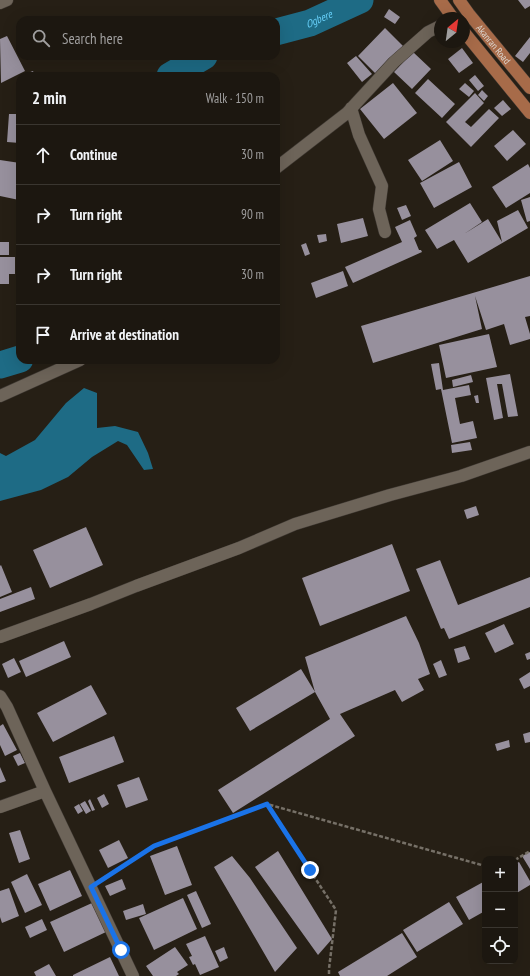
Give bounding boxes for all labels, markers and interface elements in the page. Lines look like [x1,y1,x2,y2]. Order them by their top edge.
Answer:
water label: Ogbere [304,6,336,31]
north arrow [434,12,470,48]
search box [16,16,280,60]
street label: Akanran Road [474,22,514,66]
icon: search [30,27,52,49]
text: Search here [62,29,123,48]
text: 2 min [32,87,66,109]
text: Walk · 150 m [206,90,264,107]
icon: ahead [32,144,54,166]
text: Continue [70,145,117,164]
text: 30 m [241,146,264,163]
icon: right [32,204,54,226]
text: Turn right [70,205,122,224]
text: 90 m [241,206,264,223]
icon: right [32,264,54,286]
text: Turn right [70,265,122,284]
text: 30 m [241,266,264,283]
icon: arrive [32,324,54,346]
text: Arrive at destination [70,325,179,344]
map controls [482,856,518,964]
button: + [482,856,518,892]
route end [301,861,319,879]
button: − [482,892,518,928]
button: locate [482,928,518,964]
route start [112,941,130,959]

